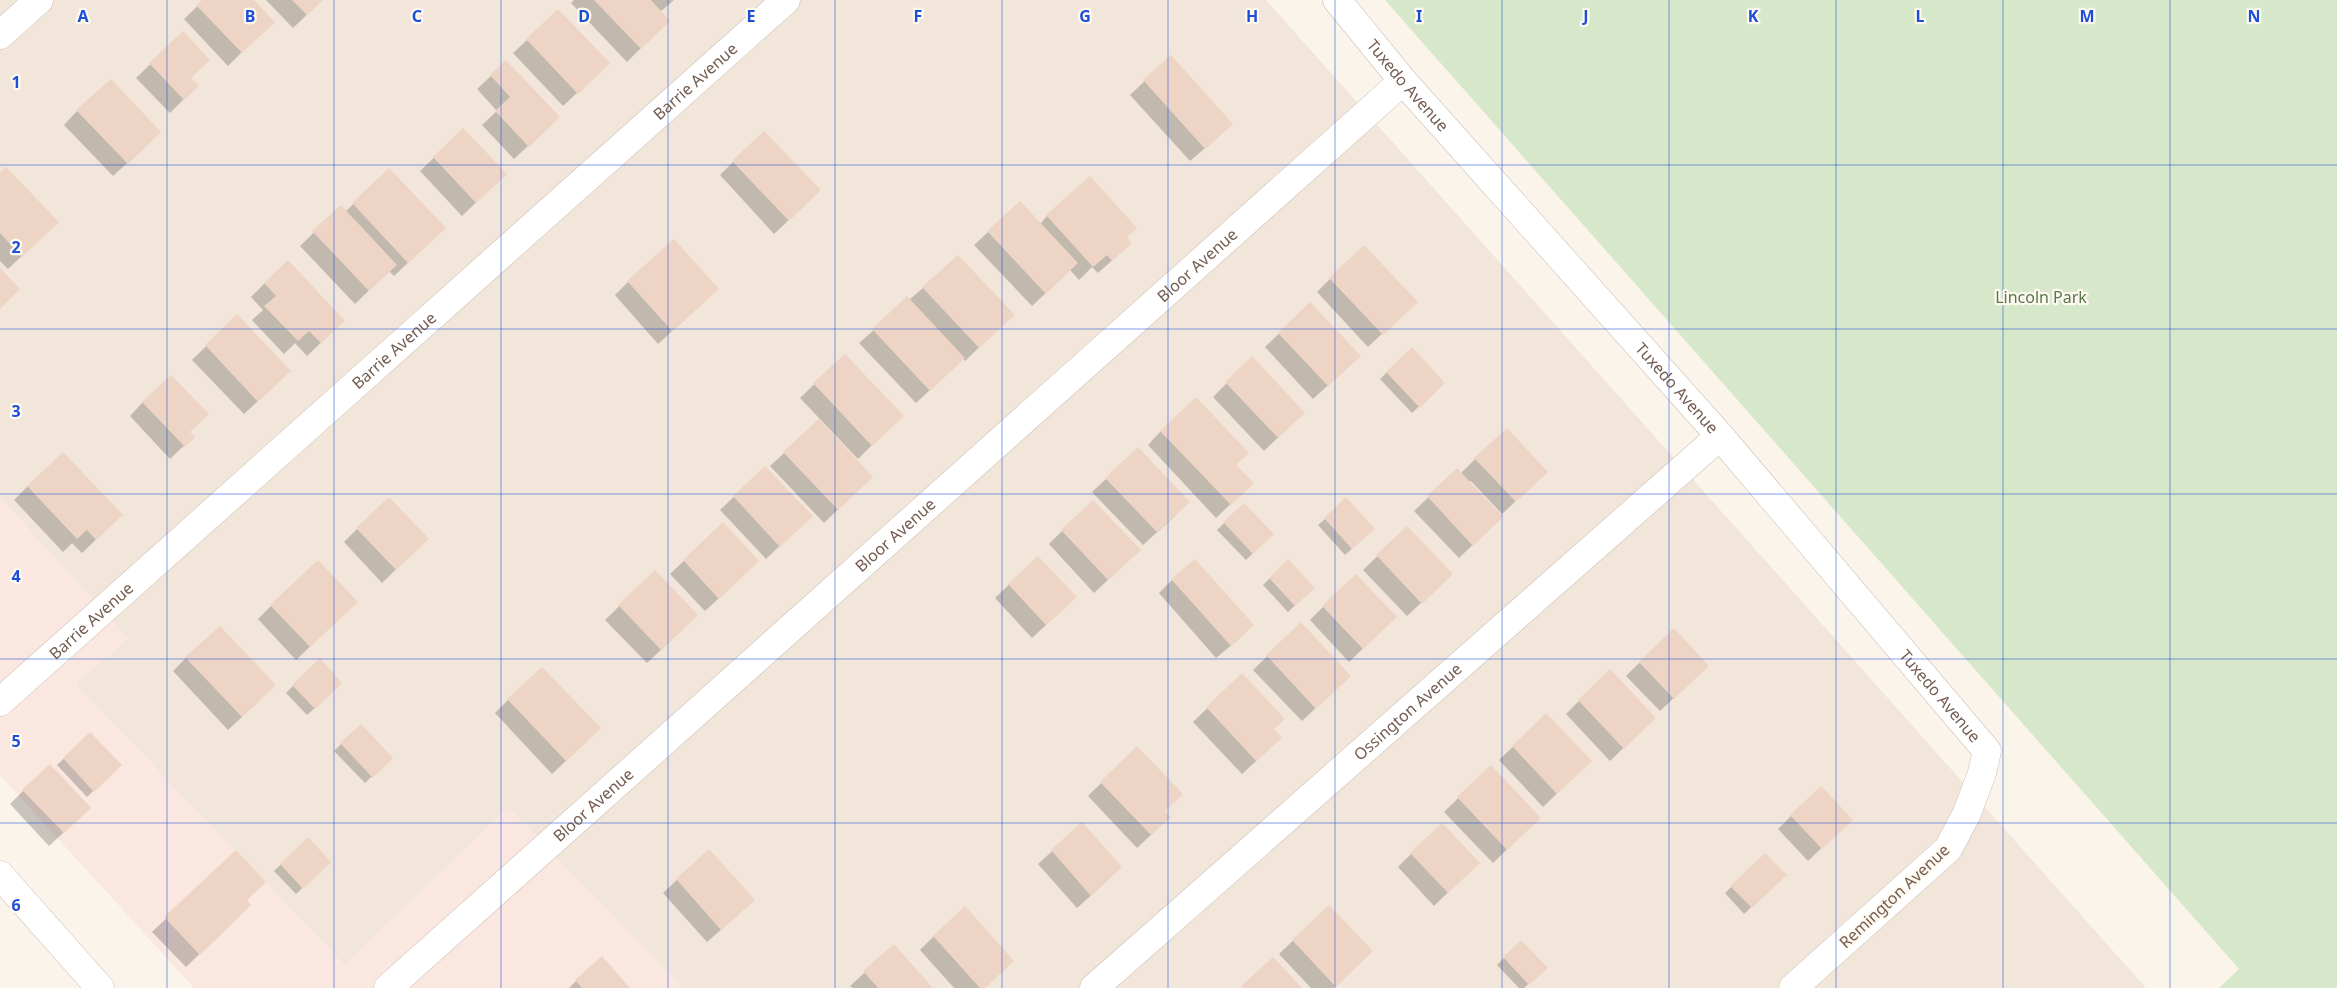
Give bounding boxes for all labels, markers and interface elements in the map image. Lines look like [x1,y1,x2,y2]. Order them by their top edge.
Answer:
text: A [77,5,89,27]
text: B [245,5,255,27]
text: C [412,5,422,27]
text: D [578,5,590,27]
text: E [747,5,756,27]
text: F [914,5,922,27]
text: G [1079,5,1091,27]
text: H [1246,5,1258,27]
text: I [1416,5,1422,27]
text: J [1581,5,1589,27]
text: K [1748,5,1759,27]
text: L [1916,5,1925,27]
text: M [2079,5,2095,27]
text: N [2247,5,2261,27]
street label: Tuxedo Avenue [1362,34,1454,136]
street label: Barrie Avenue [648,38,742,125]
text: 1 [11,71,21,93]
street label: Bloor Avenue [1152,223,1242,307]
text: 2 [11,236,21,258]
park label: Lincoln Park [1995,286,2087,308]
street label: Barrie Avenue [347,307,441,394]
street label: Tuxedo Avenue [1631,338,1724,438]
text: 3 [11,400,21,422]
street label: Bloor Avenue [850,493,940,577]
text: 4 [11,565,21,587]
street label: Barrie Avenue [44,577,138,664]
street label: Tuxedo Avenue [1895,645,1986,747]
street label: Ossington Avenue [1349,658,1466,765]
text: 5 [11,730,21,752]
street label: Bloor Avenue [548,763,638,847]
street label: Remington Avenue [1834,839,1954,953]
text: 6 [11,894,21,916]

